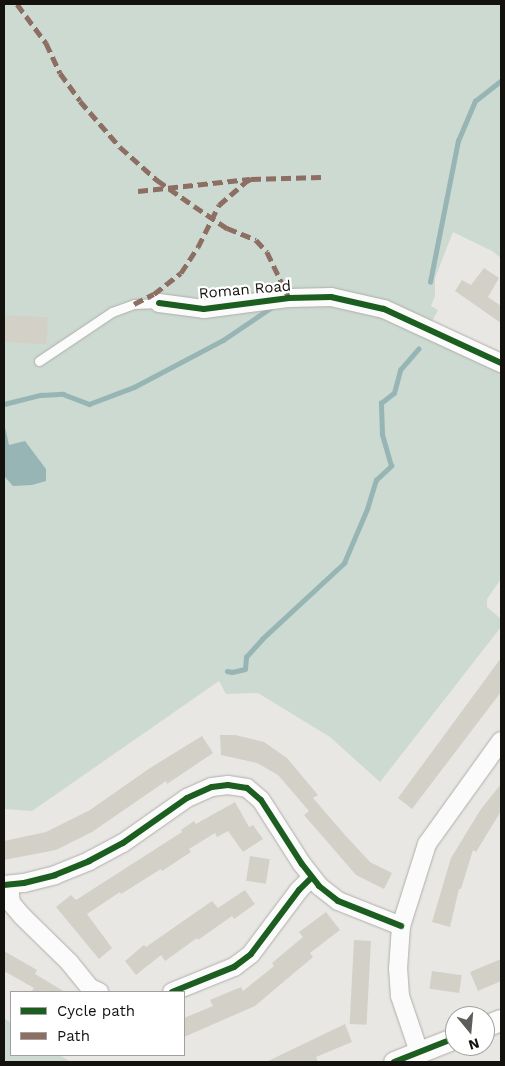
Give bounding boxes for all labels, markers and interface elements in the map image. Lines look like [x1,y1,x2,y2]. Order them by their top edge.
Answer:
street label: Roman Road [198,277,292,303]
legend [10,991,185,1056]
text: Cycle path [57,1002,135,1020]
north arrow [445,1006,495,1056]
text: Path [57,1027,90,1045]
text: N [467,1035,481,1054]

